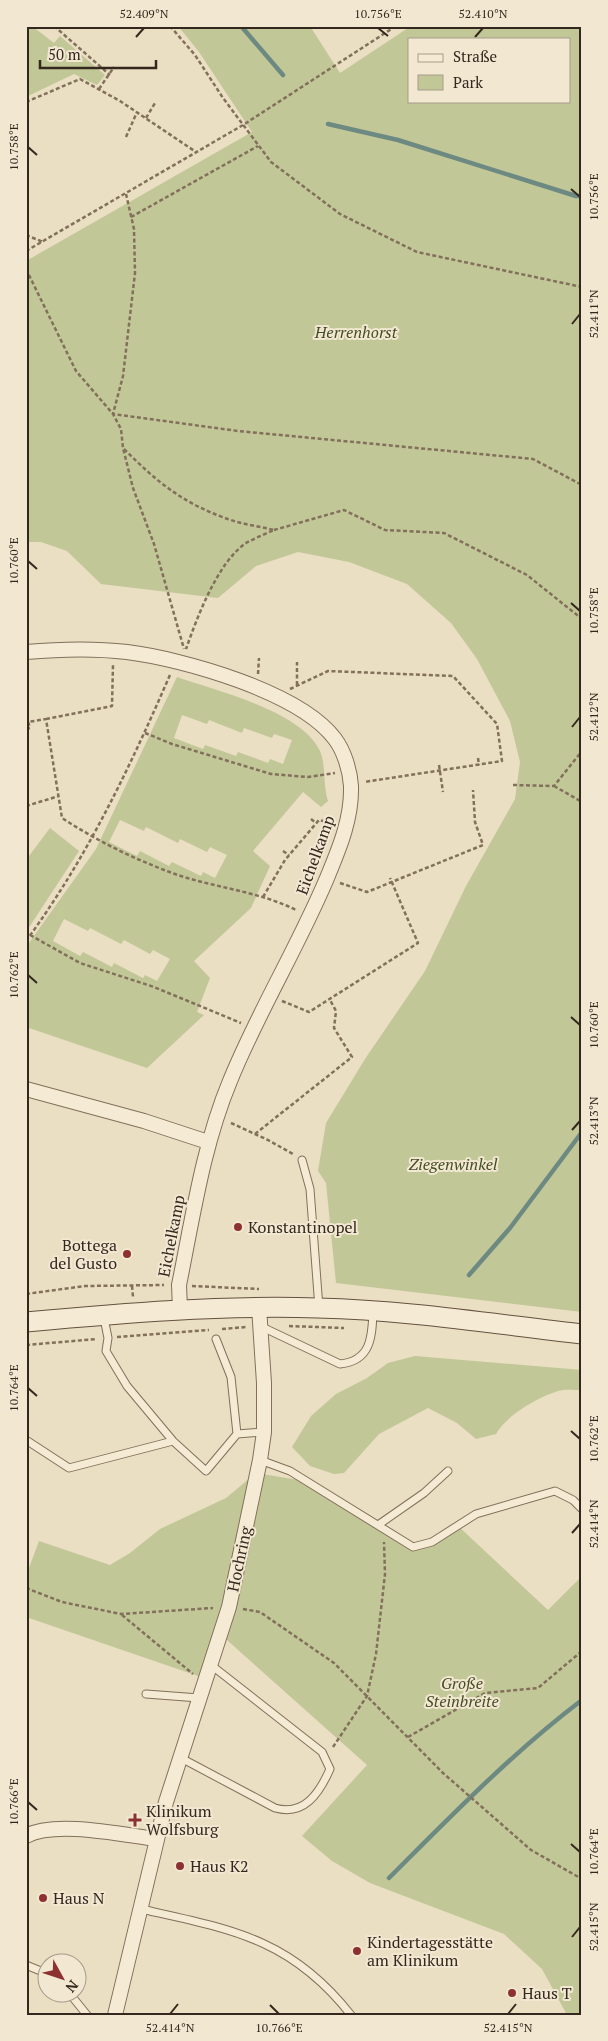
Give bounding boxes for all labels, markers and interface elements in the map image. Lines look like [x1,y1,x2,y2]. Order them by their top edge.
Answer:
text: 52.409°N [119,6,169,21]
text: 10.756°E [354,6,402,21]
text: 52.410°N [458,6,508,21]
scale bar [40,38,156,70]
legend [408,38,570,102]
text: 50 m [48,44,81,64]
text: Straße [453,46,497,66]
text: Park [453,72,483,92]
text: 10.758°E [6,123,21,171]
text: 10.756°E [586,173,601,221]
text: 52.411°N [586,289,601,339]
park label: Herrenhorst [314,321,398,343]
text: 10.760°E [6,537,21,585]
text: 10.758°E [586,587,601,635]
text: 52.412°N [586,692,601,742]
street label: Eichelkamp [290,812,340,898]
text: 10.762°E [6,951,21,999]
text: 10.760°E [586,1001,601,1049]
text: 52.413°N [586,1096,601,1146]
park label: Ziegenwinkel [409,1153,498,1175]
street label: Eichelkamp [152,1193,190,1279]
place label: Konstantinopel [248,1216,358,1238]
marker: Konstantinopel [232,1221,244,1233]
place label: Bottega del Gusto [49,1234,117,1274]
marker: Bottega del Gusto [121,1248,133,1260]
text: 10.764°E [6,1364,21,1412]
text: 10.762°E [586,1415,601,1463]
text: 52.414°N [586,1499,601,1549]
street label: Hochring [221,1524,257,1594]
park label: Große Steinbreite [425,1672,499,1712]
text: 10.766°E [6,1778,21,1826]
place label: Klinikum Wolfsburg [146,1800,219,1840]
marker: Klinikum Wolfsburg [128,1813,142,1827]
text: 10.764°E [586,1828,601,1876]
place label: Haus K2 [190,1855,249,1877]
marker: Haus K2 [174,1860,186,1872]
place label: Haus N [53,1887,105,1909]
marker: Haus N [37,1892,49,1904]
text: 52.415°N [586,1902,601,1952]
place label: Kindertagesstätte am Klinikum [367,1931,493,1971]
marker: Kindertagesstätte am Klinikum [351,1945,363,1957]
north arrow [38,1954,88,2004]
text: N [61,1977,83,1997]
place label: Haus T [522,1982,572,2004]
marker: Haus T [506,1987,518,1999]
text: 52.414°N [145,2020,195,2035]
text: 10.766°E [255,2020,303,2035]
text: 52.415°N [483,2020,533,2035]

